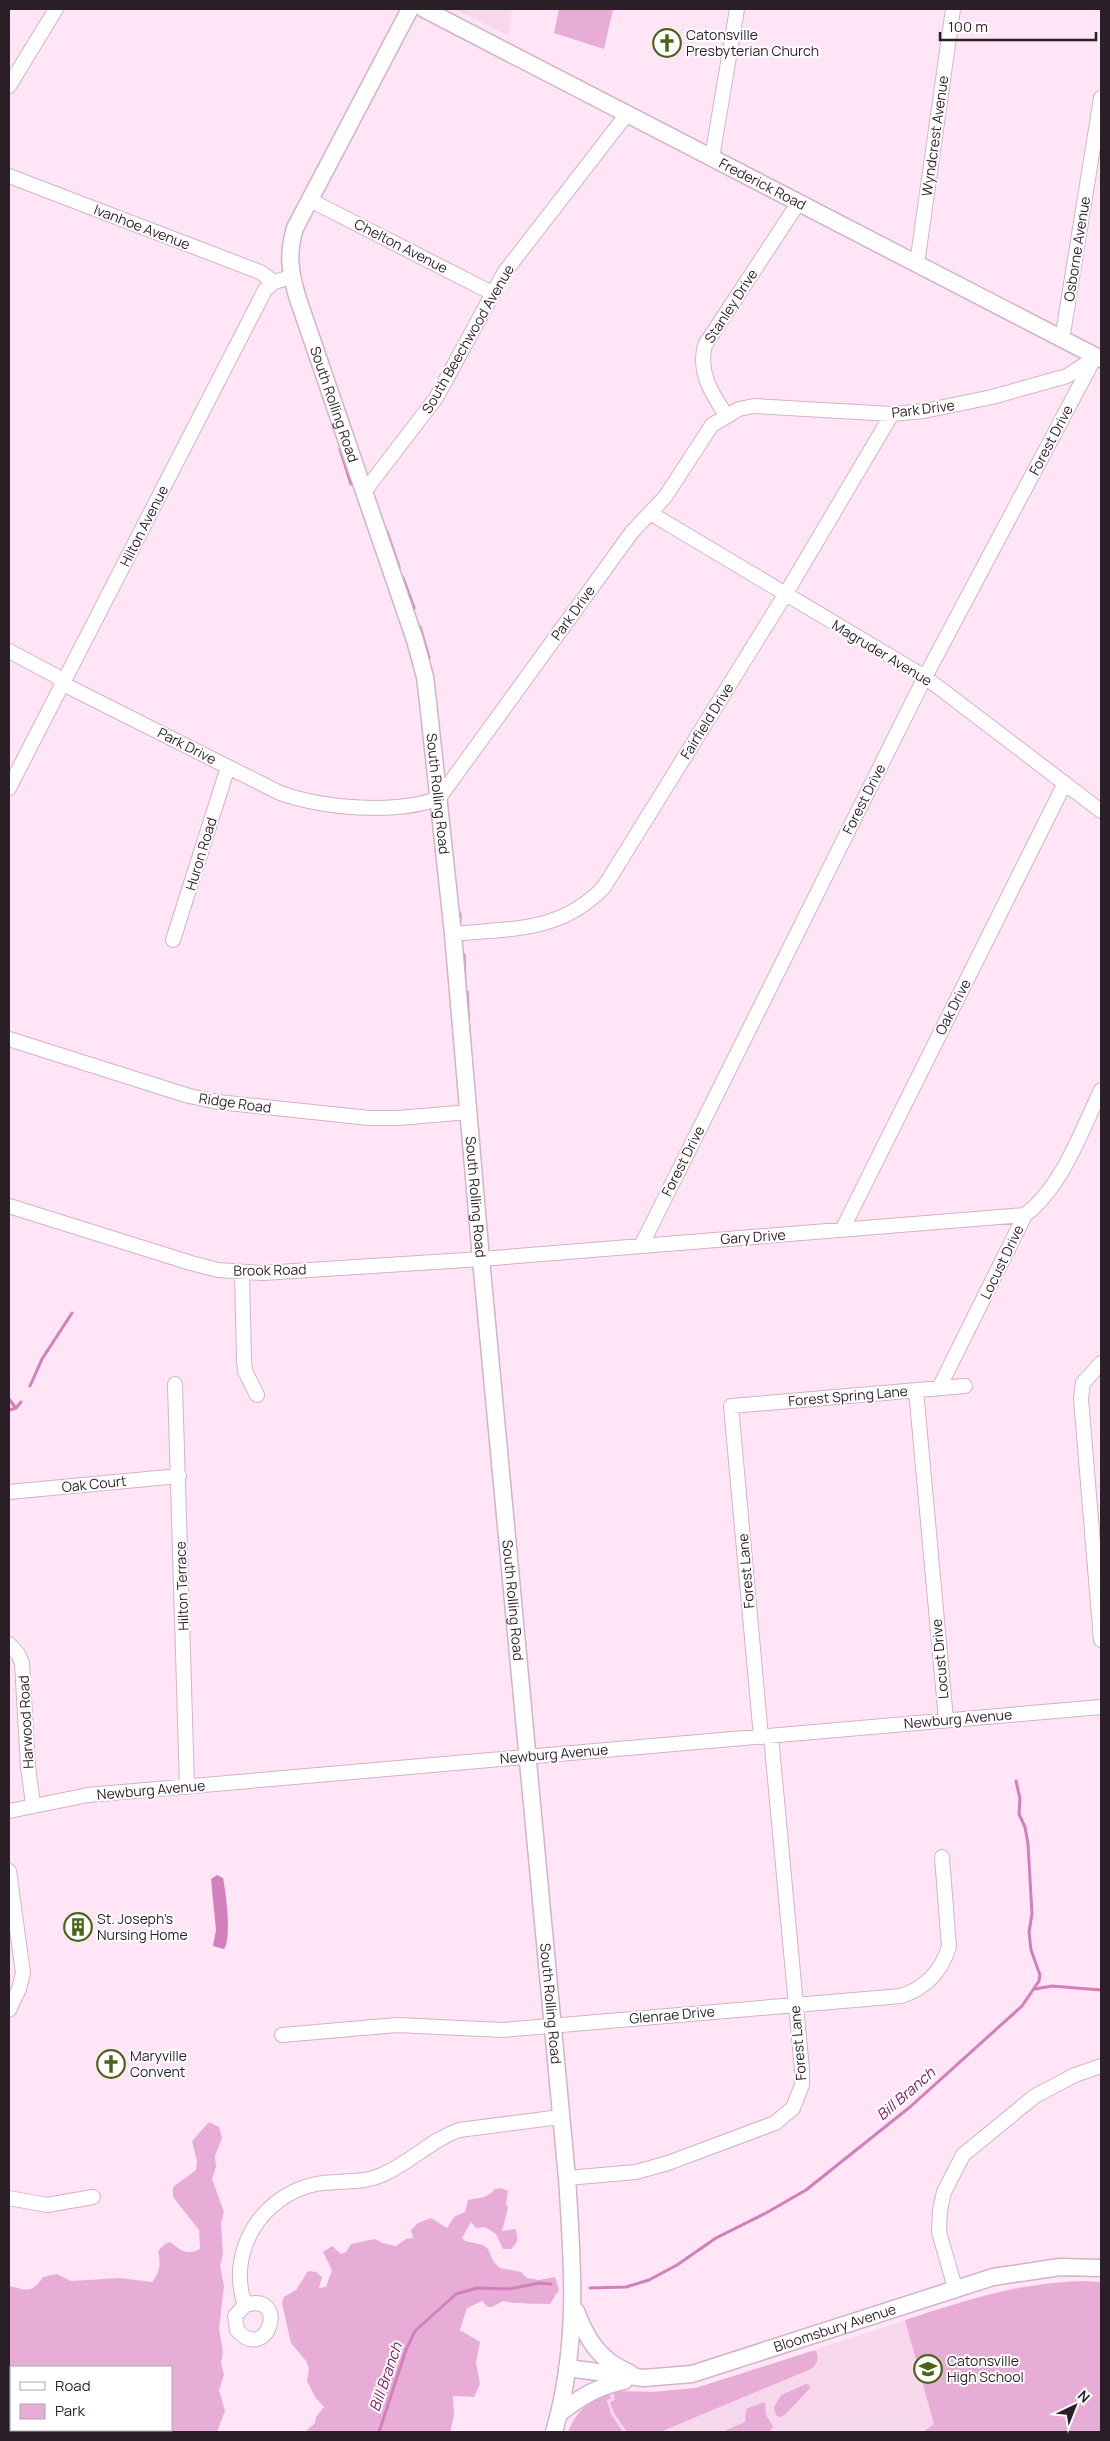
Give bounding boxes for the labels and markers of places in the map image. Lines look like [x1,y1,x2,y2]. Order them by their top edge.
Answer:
place label: Catonsville Presbyterian Church [686,25,819,60]
church icon: Catonsville Presbyterian Church [652,28,682,58]
place label: St. Joseph's Nursing Home [97,1909,188,1944]
building icon: St. Joseph's Nursing Home [63,1912,93,1942]
place label: Maryville Convent [130,2046,187,2081]
church icon: Maryville Convent [96,2049,126,2079]
place label: Catonsville High School [947,2351,1024,2386]
school or university icon: Catonsville High School [913,2354,943,2384]

